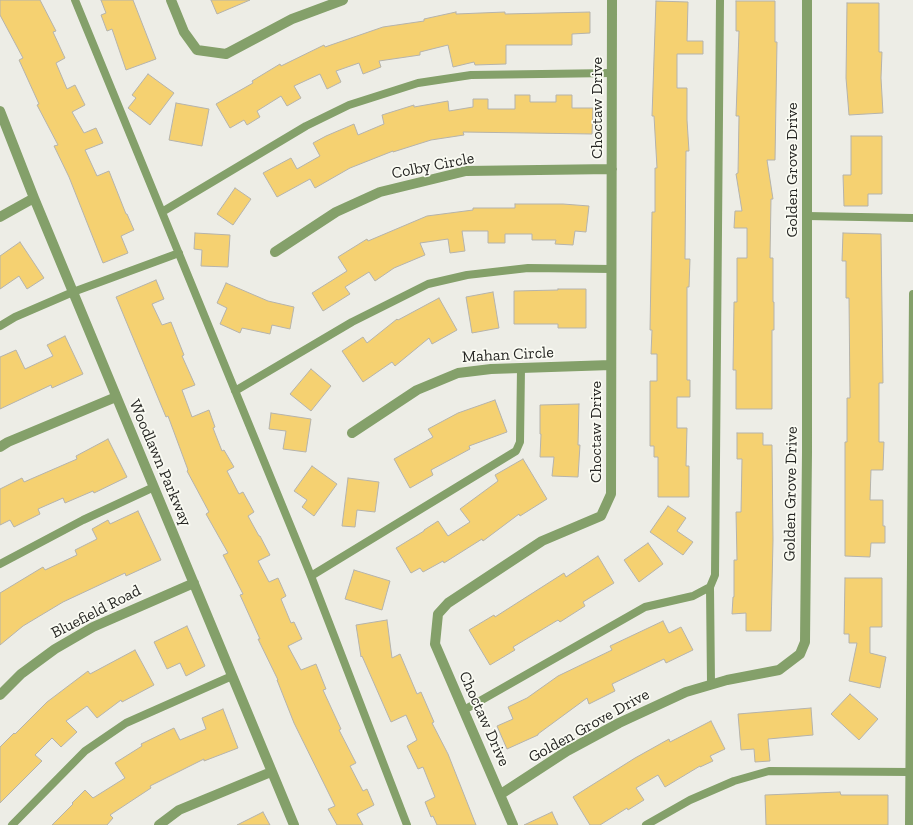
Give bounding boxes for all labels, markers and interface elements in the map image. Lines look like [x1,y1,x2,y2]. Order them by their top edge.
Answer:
street label: Choctaw Drive [587,57,607,159]
street label: Golden Grove Drive [782,102,802,238]
street label: Colby Circle [390,149,476,183]
street label: Mahan Circle [462,343,554,367]
street label: Choctaw Drive [586,381,606,483]
street label: Woodlawn Parkway [125,397,195,529]
street label: Golden Grove Drive [780,426,802,562]
street label: Bluefield Road [48,581,144,643]
street label: Choctaw Drive [455,669,513,769]
street label: Golden Grove Drive [525,685,653,767]

